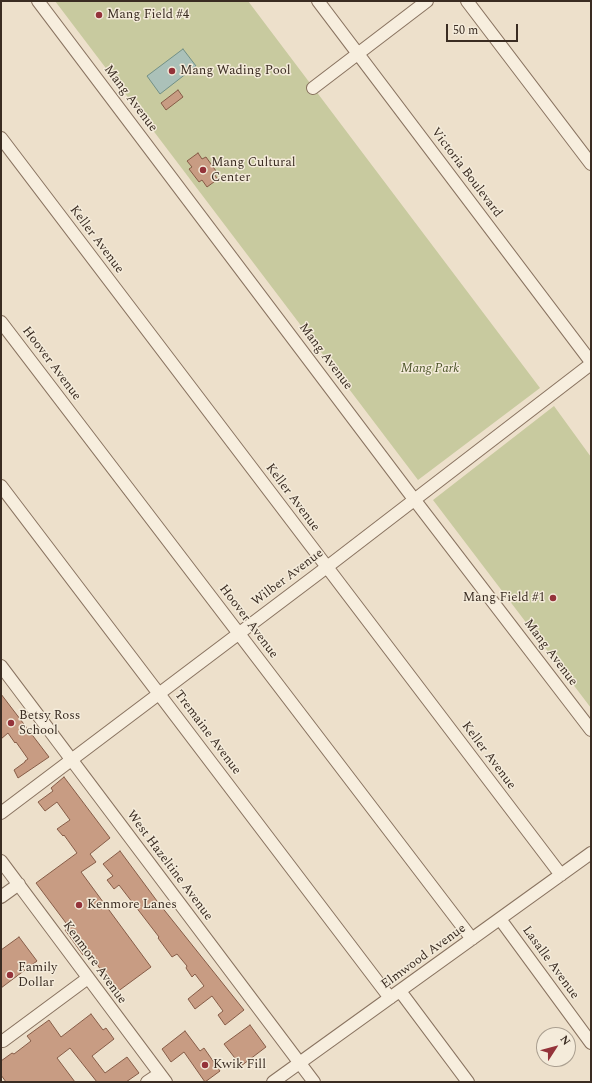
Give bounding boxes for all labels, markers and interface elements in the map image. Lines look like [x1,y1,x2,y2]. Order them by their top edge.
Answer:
place label: Mang Field #4 [107,7,189,23]
marker: Mang Field #4 [94,10,104,20]
scale bar [448,16,520,42]
text: 50 m [453,21,478,40]
street label: Mang Avenue [100,63,160,135]
place label: Mang Wading Pool [180,63,291,79]
marker: Mang Wading Pool [167,66,177,76]
street label: Victoria Boulevard [427,125,505,221]
place label: Mang Cultural Center [211,155,296,186]
marker: Mang Cultural Center [198,165,208,175]
street label: Keller Avenue [66,203,126,277]
street label: Mang Avenue [295,321,355,393]
street label: Hoover Avenue [18,324,84,404]
park label: Mang Park [401,361,459,377]
street label: Keller Avenue [262,461,322,535]
street label: Wilber Avenue [249,546,327,610]
street label: Hoover Avenue [215,582,281,662]
place label: Mang Field #1 [463,590,545,606]
marker: Mang Field #1 [548,593,558,603]
street label: Mang Avenue [520,617,580,689]
street label: Tremaine Avenue [170,688,244,778]
place label: Betsy Ross School [19,708,80,739]
marker: Betsy Ross School [6,718,16,728]
street label: Keller Avenue [458,719,518,793]
street label: West Hazeltine Avenue [123,808,215,924]
place label: Kenmore Lanes [87,897,177,913]
marker: Kenmore Lanes [74,900,84,910]
street label: Kenmore Avenue [59,918,129,1008]
street label: Elmwood Avenue [379,921,469,993]
street label: Lasalle Avenue [518,923,582,1003]
place label: Family Dollar [18,960,57,991]
marker: Family Dollar [5,970,15,980]
north arrow [536,1027,576,1067]
text: N [556,1032,575,1049]
place label: Kwik Fill [213,1057,266,1073]
marker: Kwik Fill [200,1060,210,1070]

